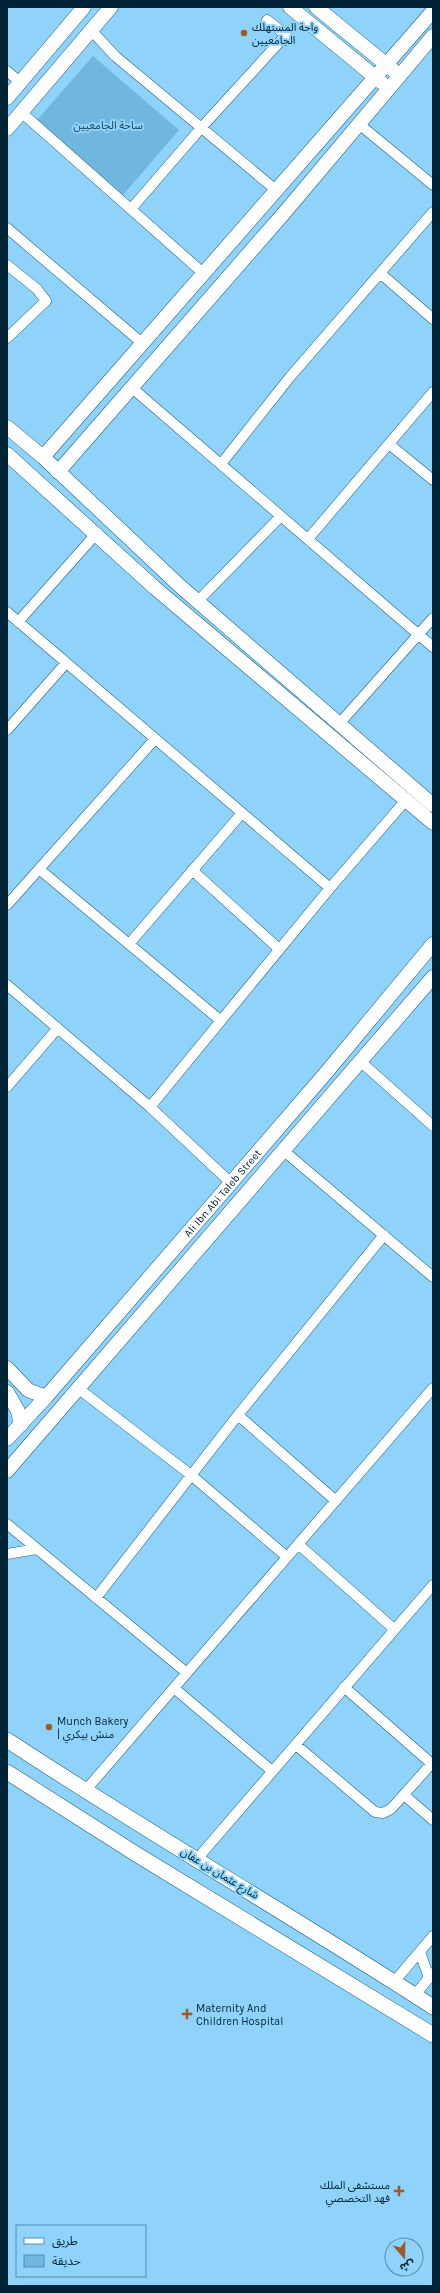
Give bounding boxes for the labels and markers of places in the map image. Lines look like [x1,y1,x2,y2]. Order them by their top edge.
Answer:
place label: واحة المستهلك الجامعيين [252,21,318,47]
marker: واحة المستهلك الجامعيين [239,28,249,38]
place label: Munch Bakery | منش بيكري [57,1715,128,1744]
marker: Munch Bakery | منش بيكري [44,1722,54,1732]
place label: Maternity And Children Hospital [196,2002,283,2028]
marker: Maternity And Children Hospital [181,2008,193,2020]
place label: مستشفى الملك فهد التخصصي [320,2179,390,2208]
marker: مستشفى الملك فهد التخصصي [393,2185,405,2197]

